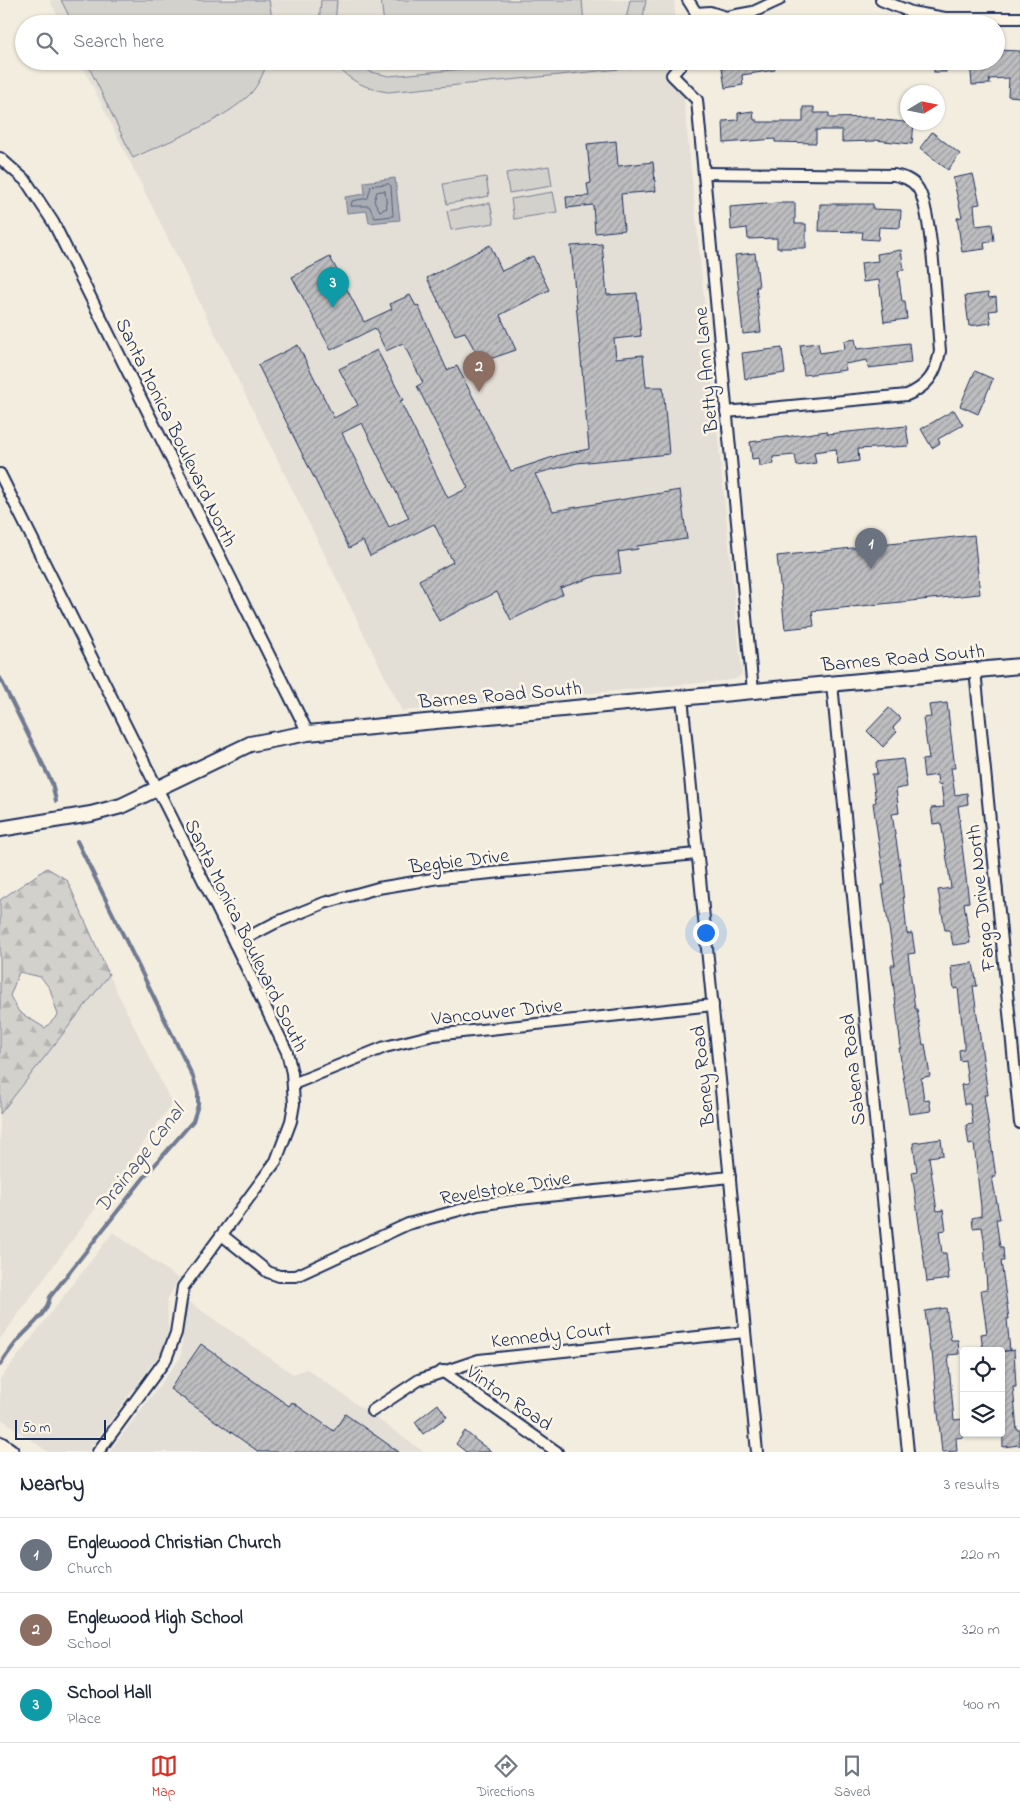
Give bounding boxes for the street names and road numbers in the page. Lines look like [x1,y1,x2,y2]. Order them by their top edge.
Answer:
street label: Betty Ann Lane [688,306,728,435]
street label: Santa Monica Boulevard North [107,314,243,552]
street label: Barnes Road South [819,638,986,681]
street label: Barnes Road South [416,675,583,718]
street label: Santa Monica Boulevard South [176,815,314,1058]
street label: Fargo Drive North [960,823,1006,974]
street label: Begbie Drive [407,842,511,884]
street label: Vancouver Drive [430,992,564,1035]
street label: Sabena Road [834,1012,875,1127]
street label: Beney Road [685,1024,724,1128]
street label: Revelstoke Drive [438,1165,573,1214]
street label: Kennedy Court [490,1316,613,1357]
street label: Vinton Road [459,1358,558,1439]

